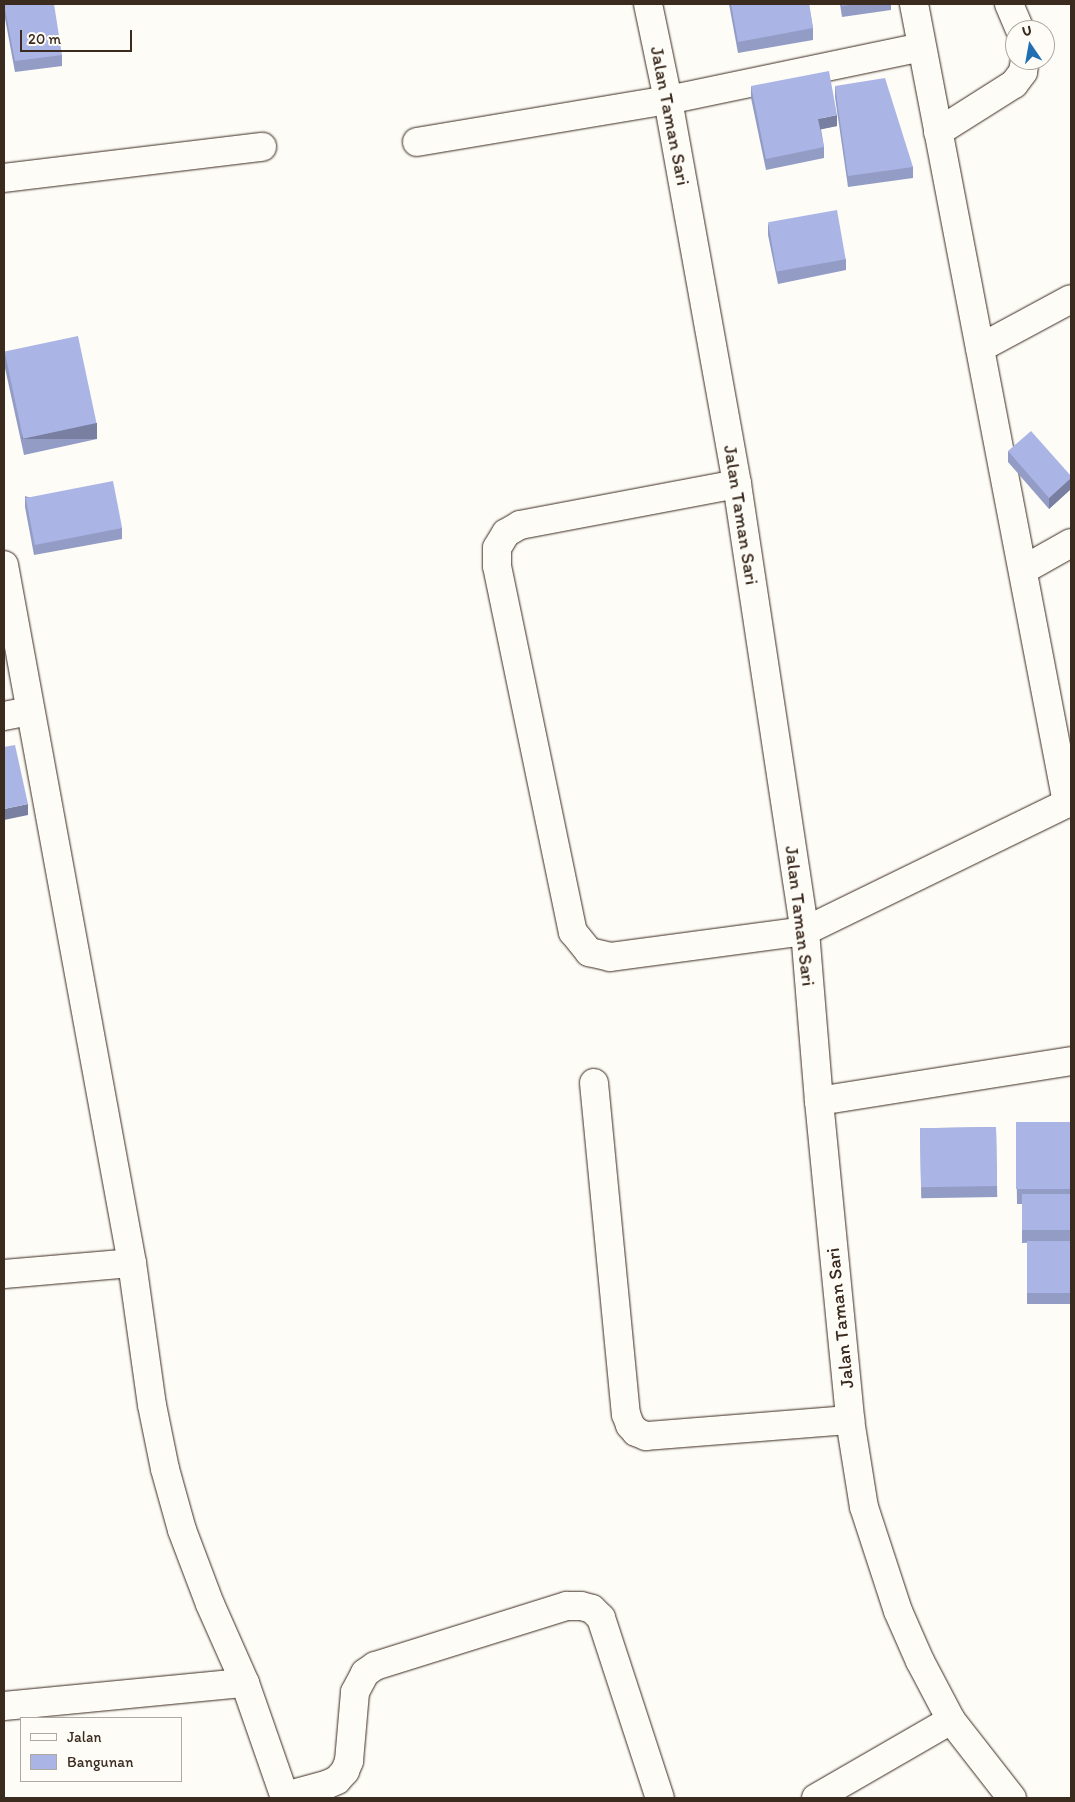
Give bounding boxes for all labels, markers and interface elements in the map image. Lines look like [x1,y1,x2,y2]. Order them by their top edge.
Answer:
scale bar [22,20,135,52]
north arrow [1005,20,1055,70]
text: U [1021,22,1033,40]
text: 20 m [28,30,61,48]
street label: Jalan Taman Sari [646,45,694,187]
street label: Jalan Taman Sari [719,444,763,586]
street label: Jalan Taman Sari [780,845,820,987]
street label: Jalan Taman Sari [821,1248,859,1388]
legend [20,1717,182,1782]
text: Jalan [67,1728,101,1746]
text: Bangunan [67,1753,134,1771]

